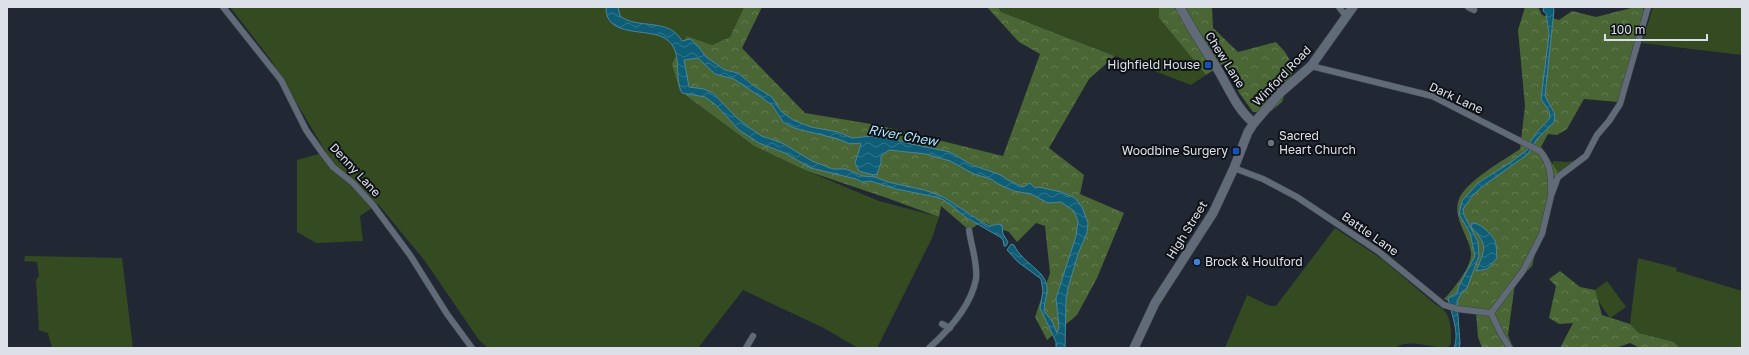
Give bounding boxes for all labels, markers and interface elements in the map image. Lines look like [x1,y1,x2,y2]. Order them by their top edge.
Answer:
scale bar [1605,16,1707,42]
text: 100 m [1611,22,1645,37]
street label: Chew Lane [1202,29,1249,91]
street label: Winford Road [1249,42,1314,109]
place label: Highfield House [1107,57,1200,72]
marker: Highfield House [1203,60,1213,70]
street label: Dark Lane [1427,79,1486,117]
water label: River Chew [867,121,940,149]
place label: Sacred Heart Church [1279,128,1356,157]
marker: Sacred Heart Church [1266,138,1276,148]
street label: Denny Lane [327,140,384,200]
place label: Woodbine Surgery [1122,143,1228,158]
marker: Woodbine Surgery [1231,146,1241,156]
street label: High Street [1163,198,1210,262]
street label: Battle Lane [1339,209,1402,259]
place label: Brock & Houlford [1205,254,1303,269]
marker: Brock & Houlford [1192,257,1202,267]

